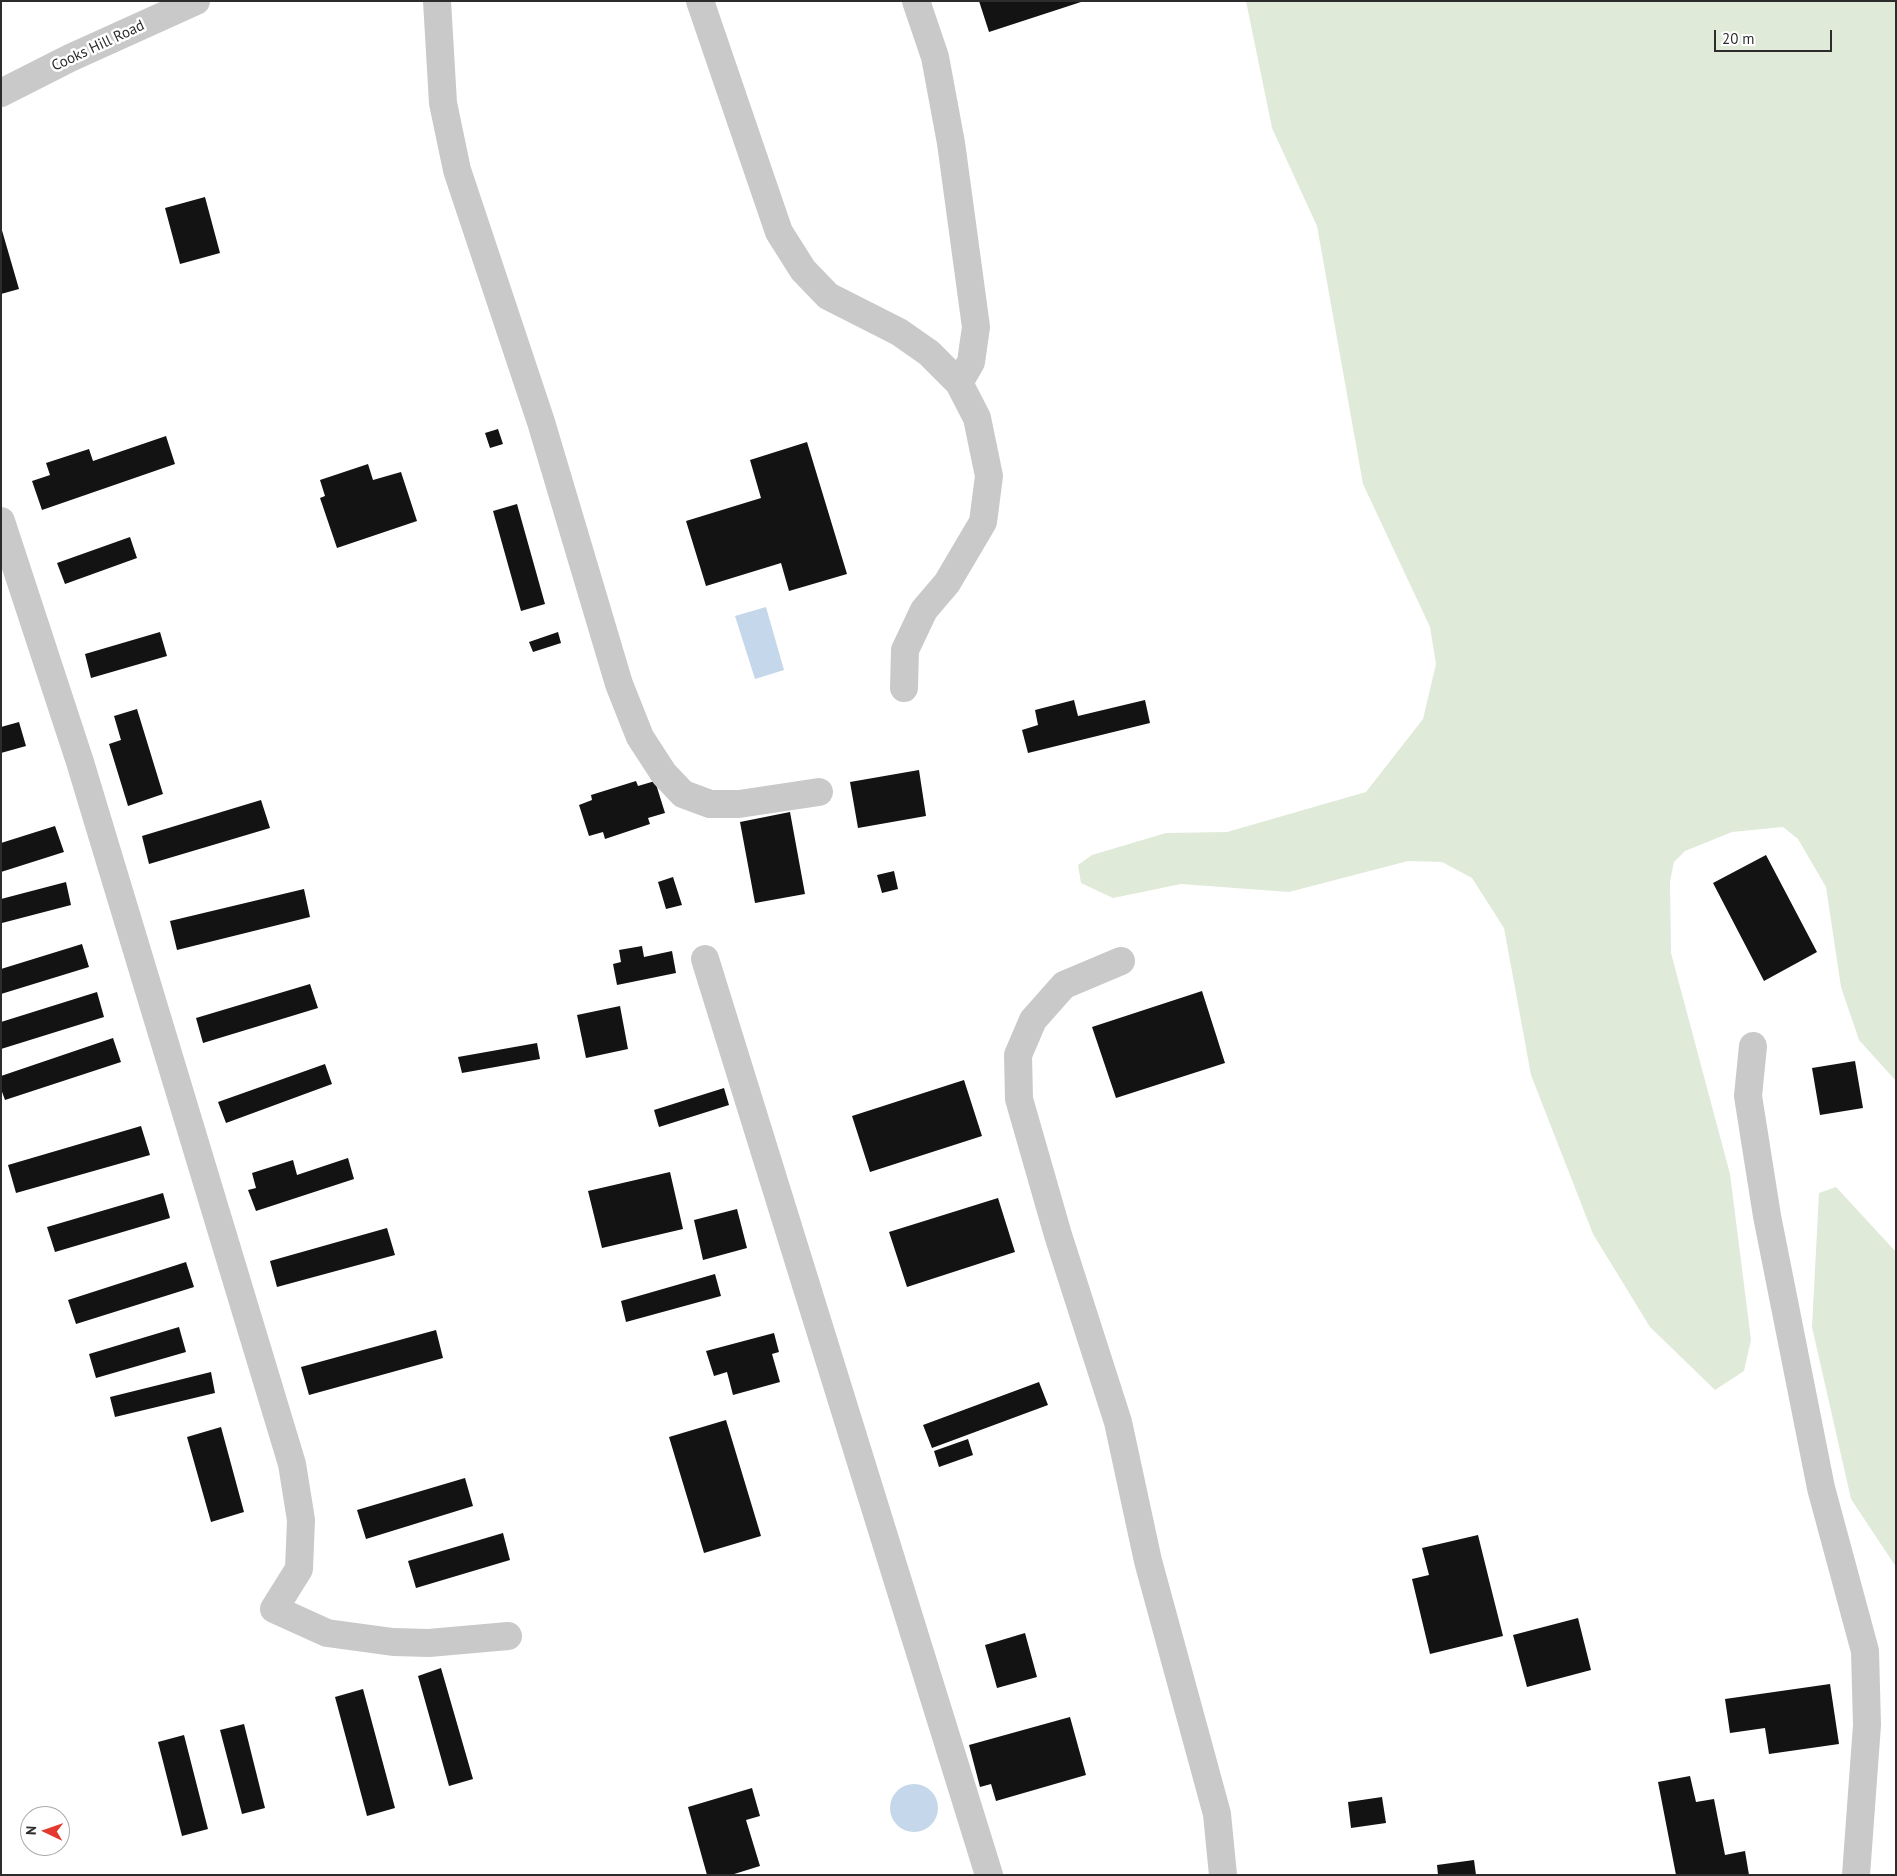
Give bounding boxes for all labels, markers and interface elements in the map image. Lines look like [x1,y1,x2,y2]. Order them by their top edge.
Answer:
street label: Cooks Hill Road [49,17,147,75]
scale bar [1717,20,1834,52]
text: 20 m [1722,29,1755,48]
north arrow [20,1806,70,1856]
text: N [22,1825,40,1835]

